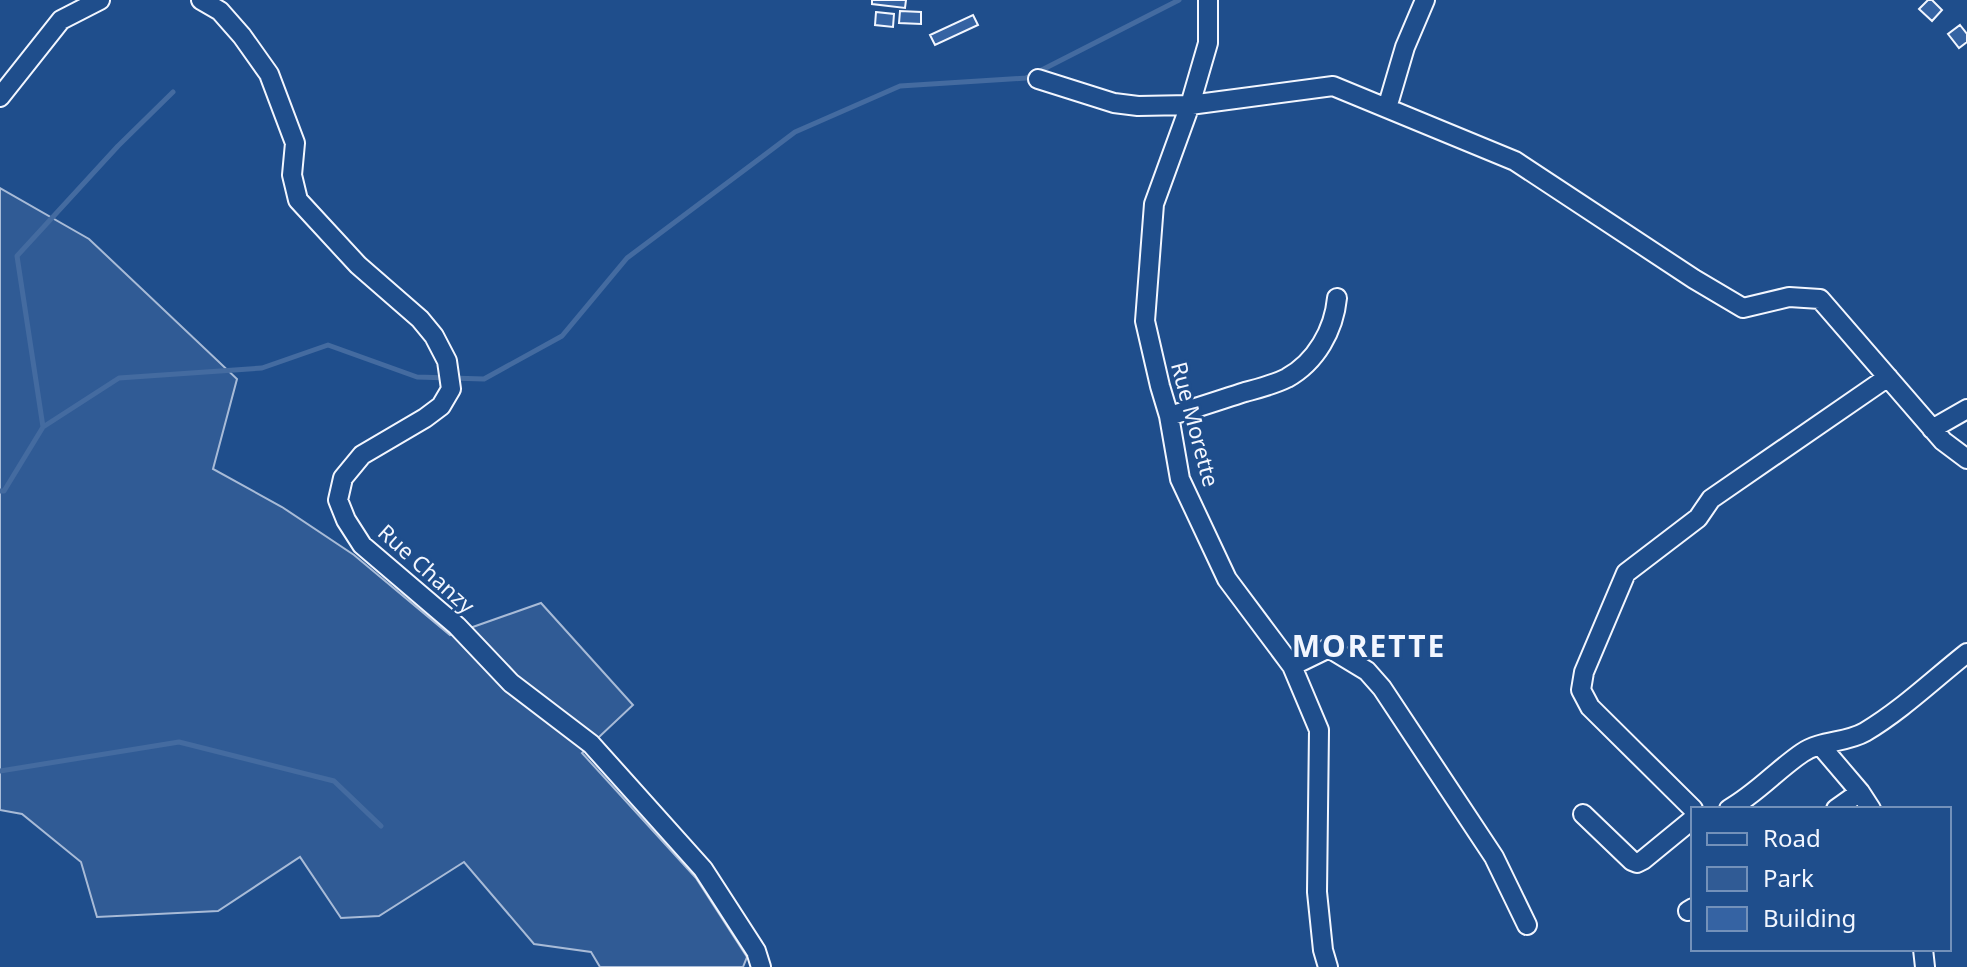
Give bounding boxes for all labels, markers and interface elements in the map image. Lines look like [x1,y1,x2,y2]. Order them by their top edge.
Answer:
street label: Rue Morette [1165,358,1227,490]
street label: Rue Chanzy [372,517,482,620]
district label: MORETTE [1292,625,1446,666]
legend [1691,807,1951,951]
text: Road [1763,821,1821,854]
text: Park [1763,861,1814,894]
text: Building [1763,901,1856,934]

